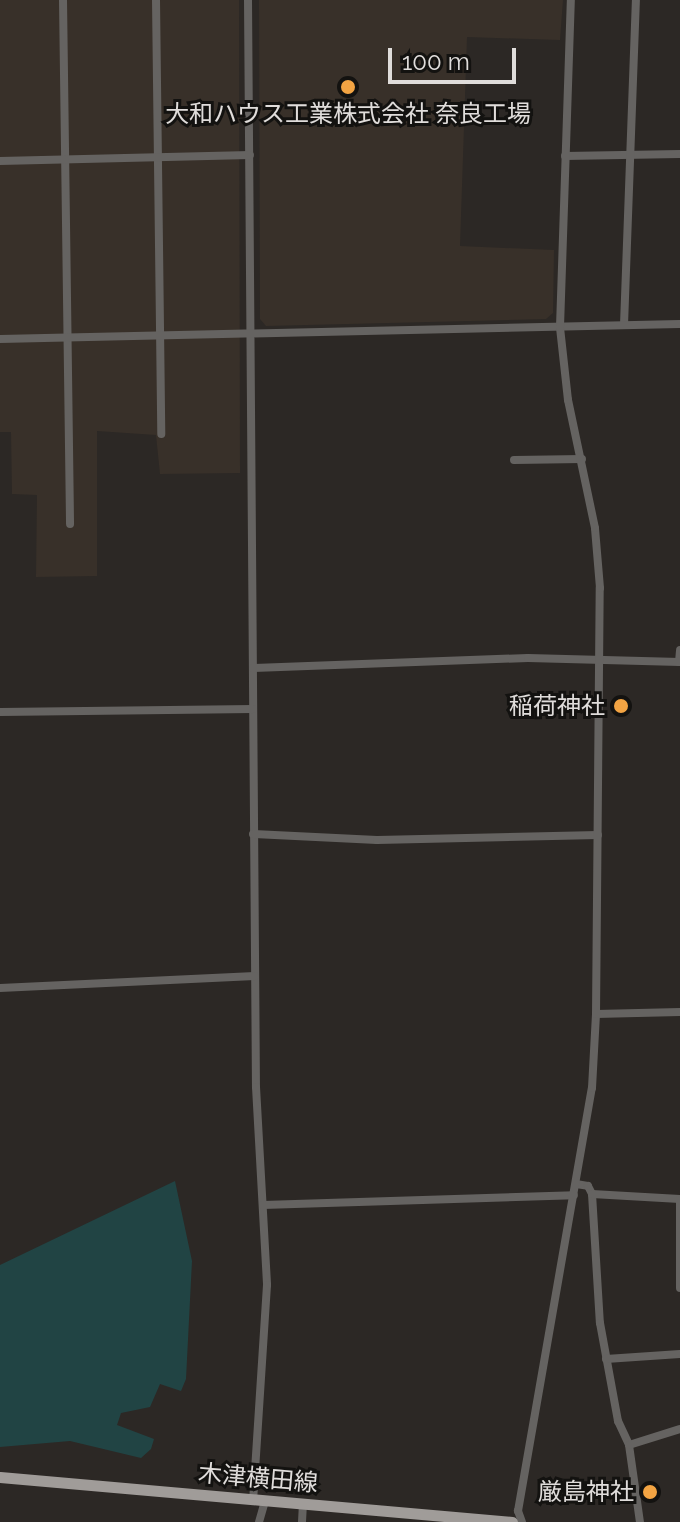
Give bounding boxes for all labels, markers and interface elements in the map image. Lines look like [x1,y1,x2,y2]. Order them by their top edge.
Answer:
scale bar [392,32,520,82]
text: 100 m [402,47,470,76]
marker: 大和ハウス工業株式会社 奈良工場 [339,78,357,96]
place label: 大和ハウス工業株式会社 奈良工場 [165,100,531,128]
place label: 稲荷神社 [509,692,605,720]
marker: 稲荷神社 [612,697,630,715]
street label: 木津横田線 [197,1458,319,1498]
place label: 厳島神社 [538,1478,634,1506]
marker: 厳島神社 [641,1483,659,1501]

